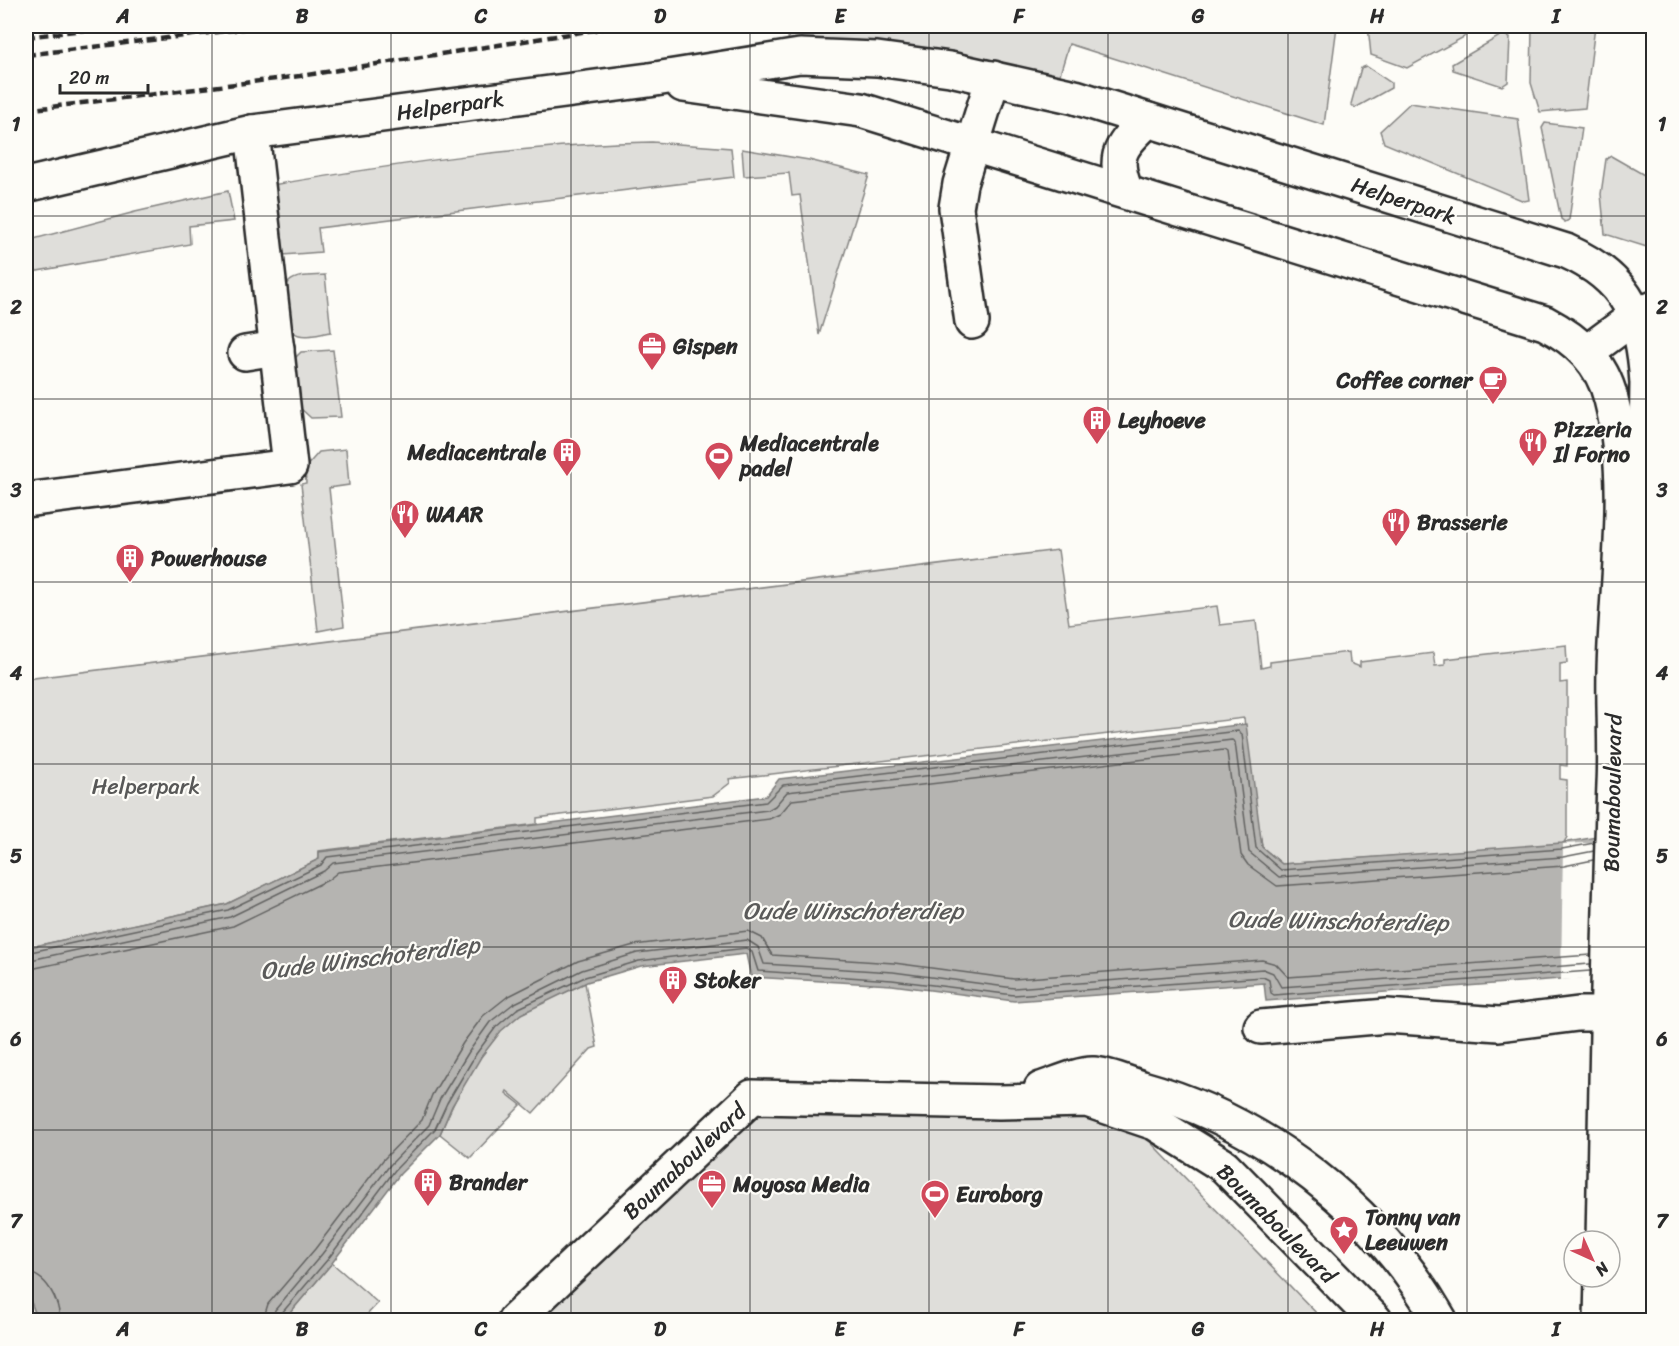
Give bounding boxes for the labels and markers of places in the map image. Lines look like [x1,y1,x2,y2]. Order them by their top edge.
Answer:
place label: Gispen [672,327,738,366]
office icon: Gispen [636,330,668,372]
place label: Coffee corner [1336,361,1474,400]
cafe icon: Coffee corner [1477,364,1509,406]
place label: Leyhoeve [1118,401,1206,440]
building icon: Leyhoeve [1081,404,1113,446]
place label: Pizzeria Il Forno [1553,410,1632,474]
place label: Mediacentrale padel [738,424,879,488]
restaurant icon: Pizzeria Il Forno [1517,426,1549,468]
place label: Mediacentrale [406,433,546,472]
building icon: Mediacentrale [551,436,583,478]
sports icon: Mediacentrale padel [703,440,735,482]
place label: WAAR [426,495,484,534]
restaurant icon: WAAR [389,498,421,540]
place label: Brasserie [1417,503,1508,542]
restaurant icon: Brasserie [1380,506,1412,548]
place label: Powerhouse [151,539,267,578]
building icon: Powerhouse [114,542,146,584]
place label: Stoker [693,961,763,1000]
building icon: Stoker [657,964,689,1006]
place label: Brander [449,1163,529,1202]
place label: Moyosa Media [732,1165,871,1204]
building icon: Brander [412,1166,444,1208]
office icon: Moyosa Media [696,1168,728,1210]
place label: Euroborg [956,1175,1043,1214]
sports icon: Euroborg [919,1178,951,1220]
place label: Tonny van Leeuwen [1365,1198,1460,1262]
place icon: Tonny van Leeuwen [1328,1214,1360,1256]

